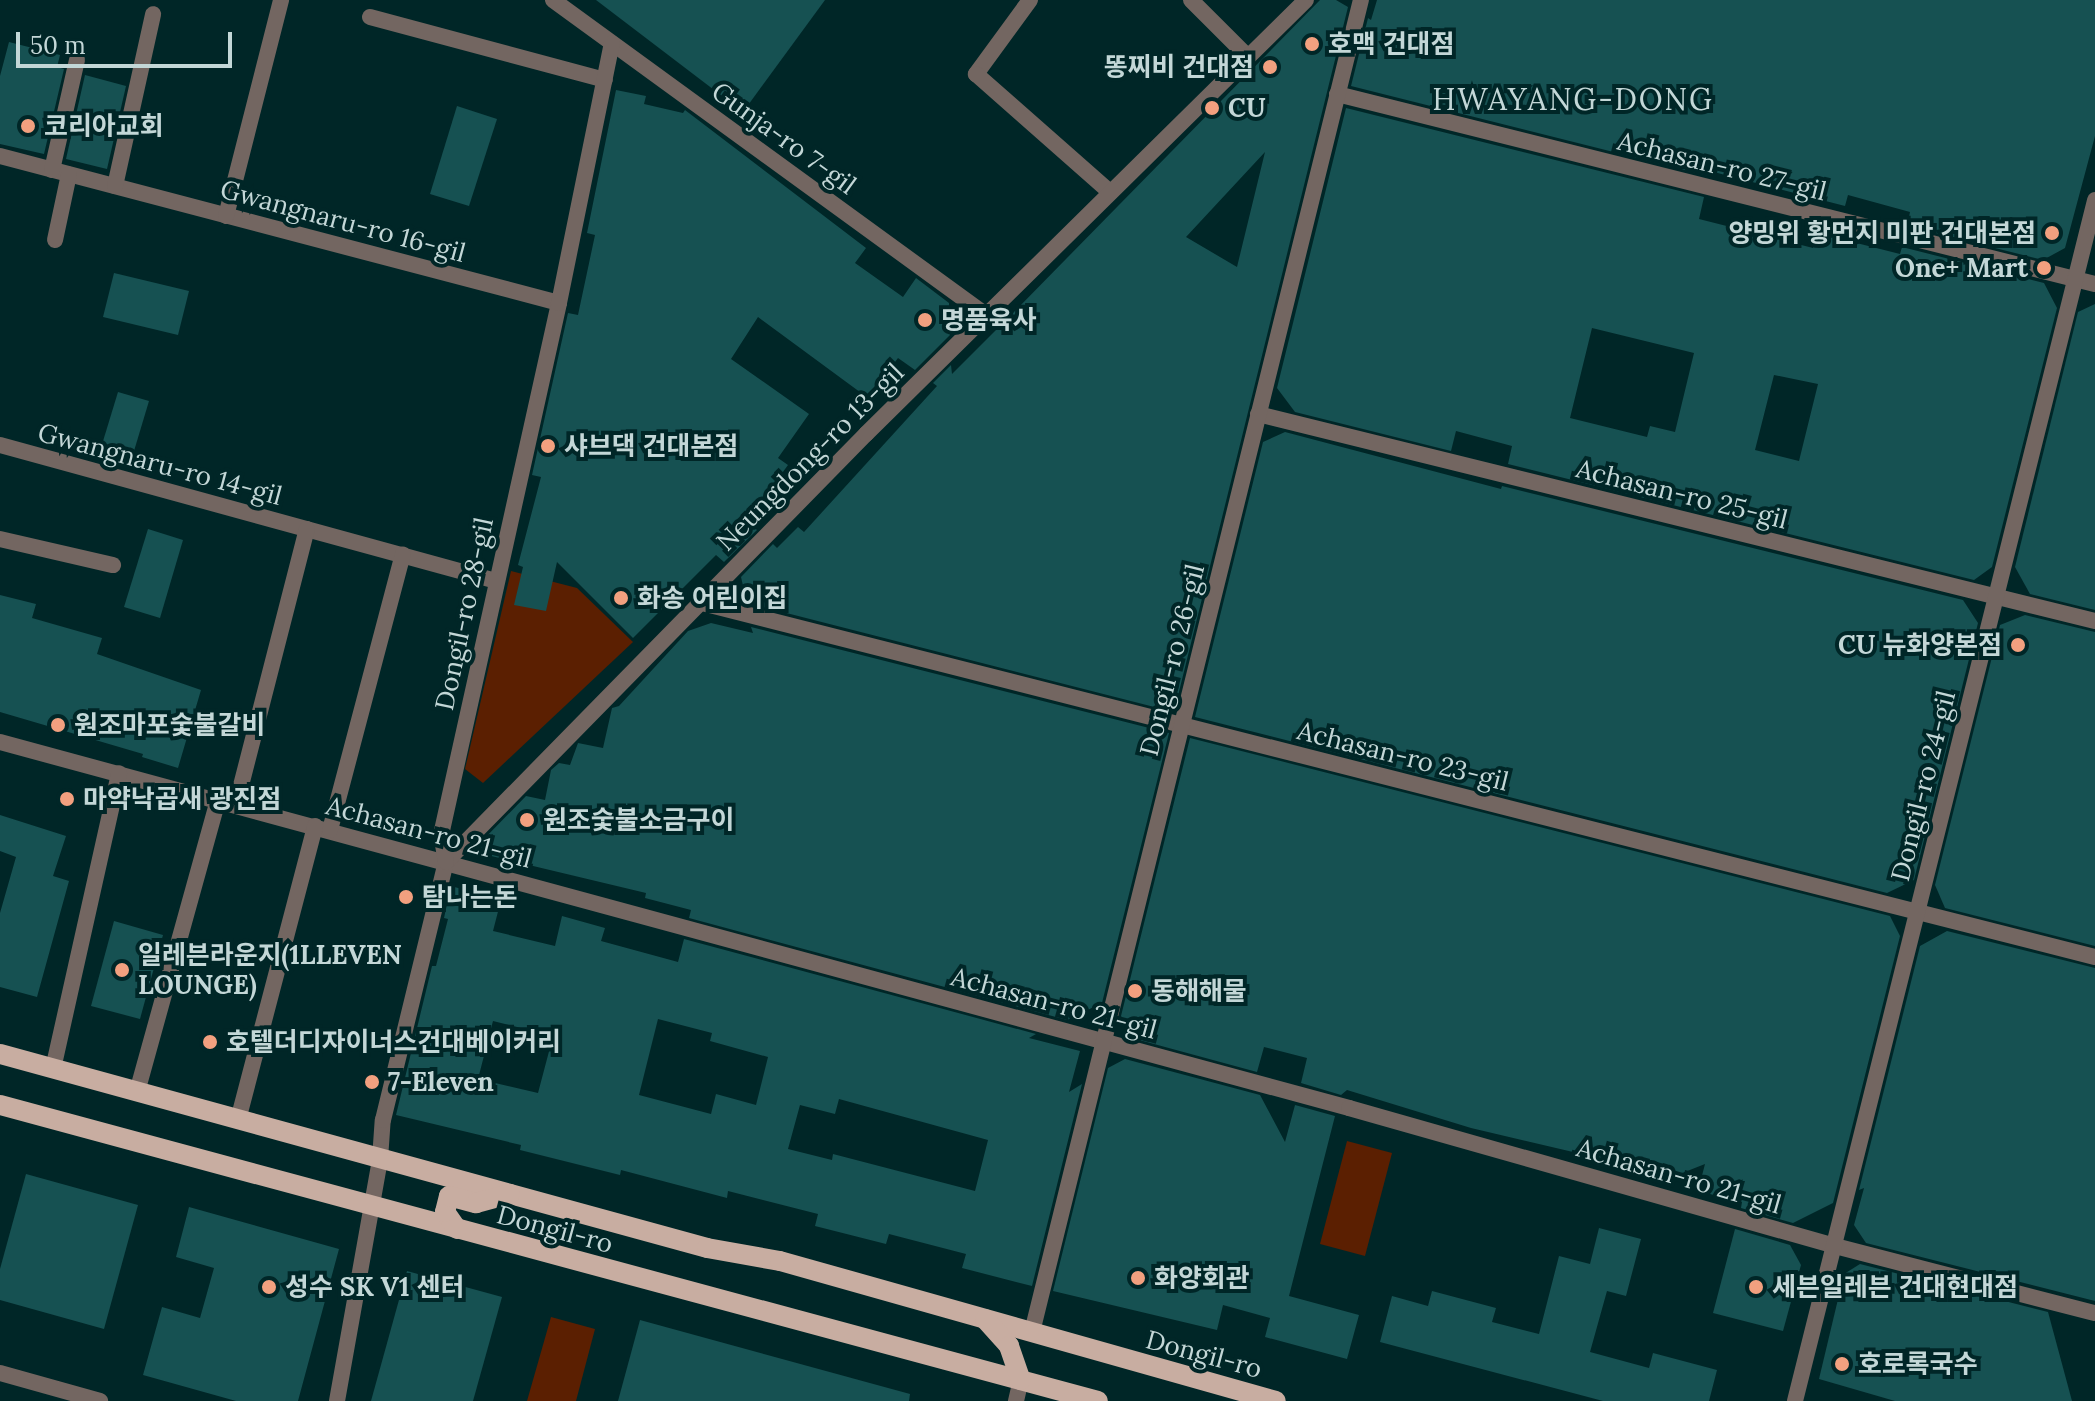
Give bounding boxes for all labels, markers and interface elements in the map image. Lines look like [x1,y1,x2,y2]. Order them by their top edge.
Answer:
scale bar [20,16,236,66]
place label: 호맥 건대점 [1328,28,1454,60]
text: 50 m [30,30,86,61]
marker: 호맥 건대점 [1303,35,1321,53]
place label: 똥찌비 건대점 [1104,51,1254,83]
marker: 똥찌비 건대점 [1261,58,1279,76]
street label: Gunja-ro 7-gil [706,75,862,201]
district label: HWAYANG-DONG [1432,81,1714,117]
place label: CU [1228,92,1266,124]
marker: CU [1203,99,1221,117]
place label: 코리아교회 [44,110,164,142]
marker: 코리아교회 [19,117,37,135]
street label: Achasan-ro 27-gil [1615,125,1829,207]
street label: Gwangnaru-ro 16-gil [217,173,469,269]
place label: 양밍위 황먼지 미판 건대본점 [1728,217,2036,249]
marker: 양밍위 황먼지 미판 건대본점 [2043,224,2061,242]
place label: One+ Mart [1895,252,2028,284]
marker: One+ Mart [2035,259,2053,277]
place label: 명품육사 [941,304,1037,336]
marker: 명품육사 [916,311,934,329]
street label: Neungdong-ro 13-gil [710,357,910,557]
street label: Gwangnaru-ro 14-gil [35,416,285,512]
place label: 샤브댁 건대본점 [564,430,738,462]
marker: 샤브댁 건대본점 [539,437,557,455]
street label: Achasan-ro 25-gil [1573,453,1791,535]
street label: Dongil-ro 28-gil [428,515,500,713]
street label: Dongil-ro 26-gil [1133,561,1211,759]
place label: 화송 어린이집 [637,582,787,614]
marker: 화송 어린이집 [612,589,630,607]
place label: CU 뉴화양본점 [1838,629,2002,661]
marker: CU 뉴화양본점 [2009,636,2027,654]
street label: Dongil-ro 24-gil [1884,688,1962,884]
place label: 원조마포숯불갈비 [74,709,265,741]
street label: Achasan-ro 23-gil [1294,715,1512,797]
marker: 원조마포숯불갈비 [49,716,67,734]
place label: 마약낙곱새 광진점 [83,783,281,815]
marker: 마약낙곱새 광진점 [58,790,76,808]
street label: Achasan-ro 21-gil [323,790,535,874]
place label: 원조숯불소금구이 [543,804,734,836]
marker: 원조숯불소금구이 [518,811,536,829]
place label: 탐나는돈 [422,881,518,913]
marker: 탐나는돈 [397,888,415,906]
place label: 일레븐라운지(1LLEVEN LOUNGE) [138,939,402,1000]
marker: 일레븐라운지(1LLEVEN LOUNGE) [113,961,131,979]
street label: Achasan-ro 21-gil [948,961,1160,1045]
place label: 동해해물 [1151,975,1247,1007]
marker: 동해해물 [1126,982,1144,1000]
place label: 호텔더디자이너스건대베이커리 [226,1026,561,1058]
marker: 호텔더디자이너스건대베이커리 [201,1033,219,1051]
place label: 7-Eleven [388,1066,494,1098]
marker: 7-Eleven [363,1073,381,1091]
street label: Achasan-ro 21-gil [1573,1132,1785,1220]
street label: Dongil-ro [494,1199,616,1259]
place label: 화양회관 [1154,1262,1250,1294]
marker: 화양회관 [1129,1269,1147,1287]
place label: 성수 SK V1 센터 [285,1271,464,1303]
place label: 세븐일레븐 건대현대점 [1772,1271,2018,1303]
marker: 성수 SK V1 센터 [260,1278,278,1296]
marker: 세븐일레븐 건대현대점 [1747,1278,1765,1296]
street label: Dongil-ro [1143,1324,1265,1384]
place label: 호로록국수 [1858,1348,1978,1380]
marker: 호로록국수 [1833,1355,1851,1373]

